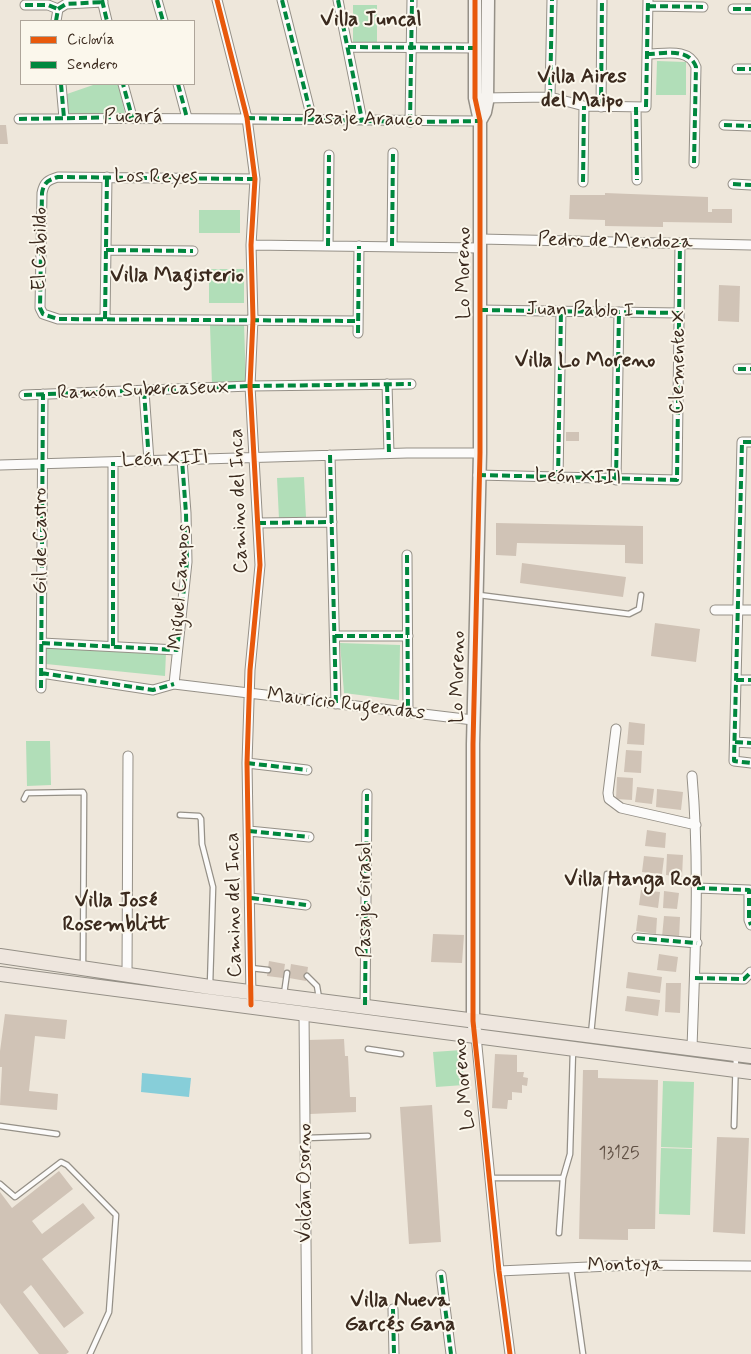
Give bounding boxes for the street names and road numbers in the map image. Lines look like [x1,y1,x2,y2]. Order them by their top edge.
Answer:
street label: Pucará [104,106,162,130]
street label: Pasaje Arauco [303,107,423,133]
street label: Los Reyes [114,165,198,191]
street label: El Cabildo [28,207,54,291]
street label: Lo Moreno [453,227,477,319]
street label: Pedro de Mendoza [537,229,693,255]
street label: Juan Pablo I [526,298,634,324]
street label: Clemente X [666,310,692,414]
street label: Ramón Subercaseux [57,376,229,406]
street label: Camino del Inca [225,428,255,574]
street label: León XIII [121,446,209,474]
street label: León XIII [534,464,622,492]
street label: Gil de Castro [30,488,54,594]
street label: Miguel Campos [165,524,197,650]
street label: Lo Moreno [446,631,472,723]
street label: Mauricio Rugendas [266,683,426,727]
street label: Camino del Inca [222,832,248,978]
street label: Pasaje Girasol [354,842,378,958]
street label: Lo Moreno [448,1037,482,1131]
street label: Volcán Osorno [294,1123,318,1243]
street label: Montoya [587,1253,663,1279]

